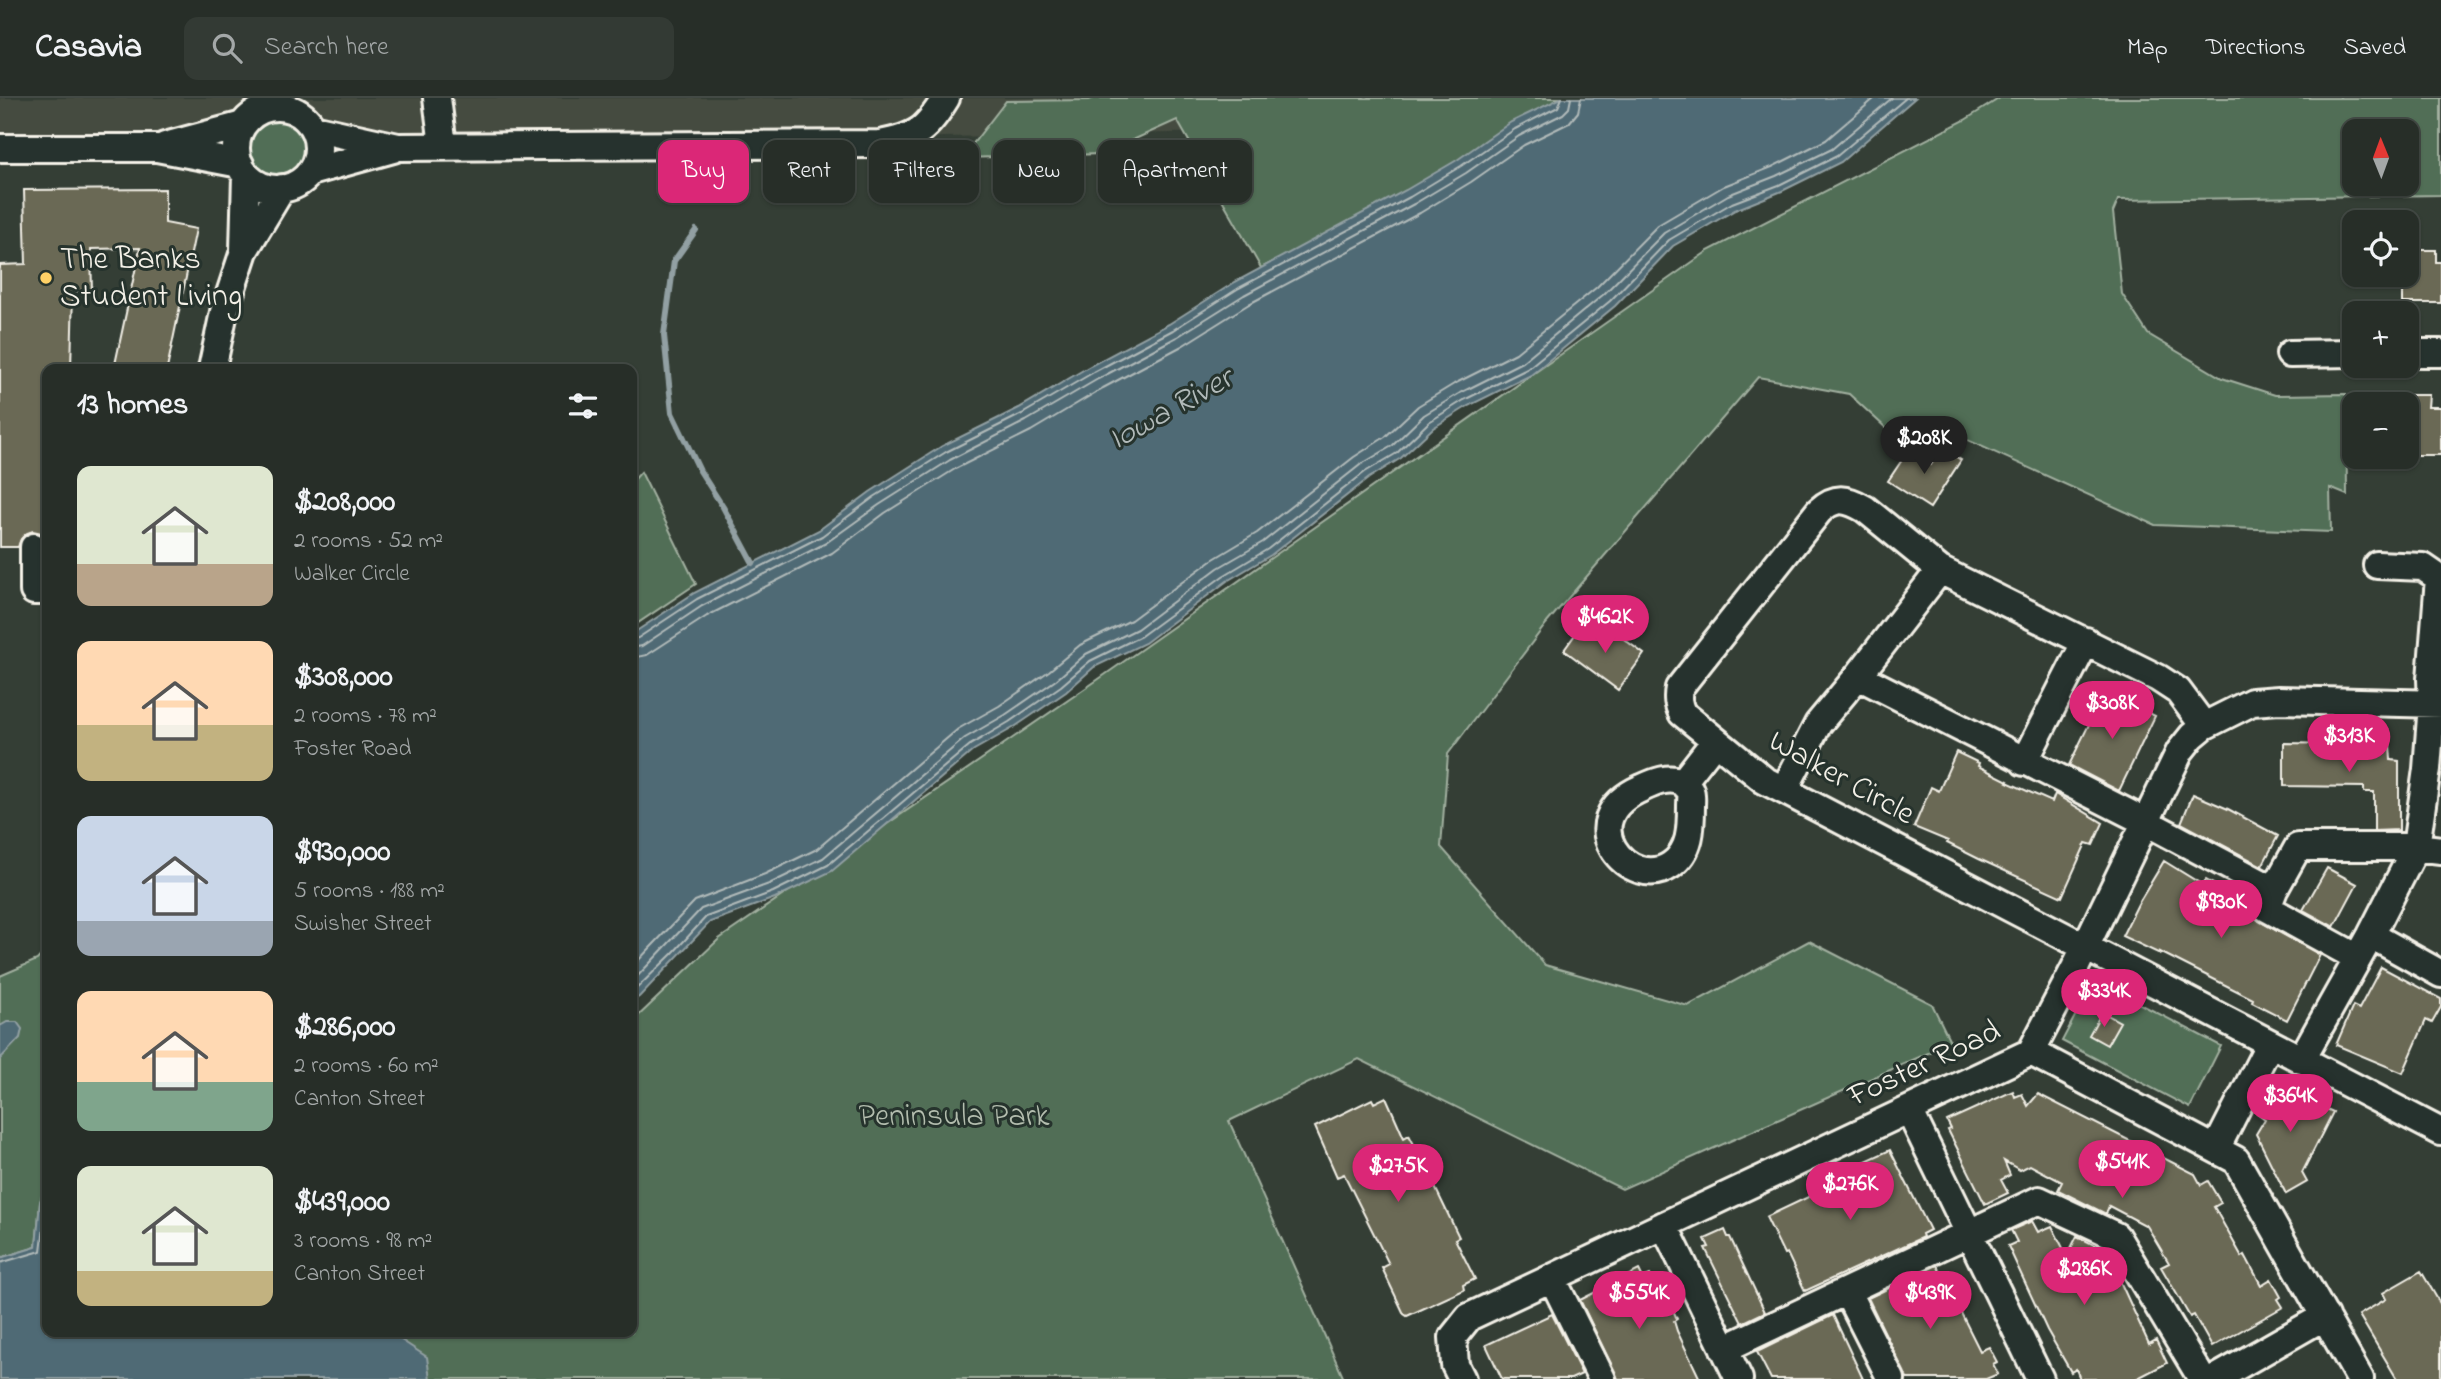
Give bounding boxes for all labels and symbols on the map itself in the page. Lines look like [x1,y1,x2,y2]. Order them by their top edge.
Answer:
north arrow [2342,119,2418,196]
place label: The Banks Student Living [60,237,242,321]
marker: The Banks Student Living [38,270,54,286]
water label: Iowa River [1100,354,1245,464]
pin: $208K [1875,416,1973,476]
pin: $462K [1556,596,1654,655]
pin: $308K [2063,682,2161,741]
pin: $313K [2300,714,2398,774]
street label: Walker Circle [1759,719,1923,839]
pin: $930K [2172,880,2270,940]
pin: $334K [2055,970,2153,1029]
street label: Foster Road [1840,1009,2009,1121]
pin: $364K [2241,1074,2339,1134]
park label: Peninsula Park [858,1094,1051,1141]
pin: $541K [2073,1140,2171,1200]
pin: $275K [1349,1144,1447,1204]
pin: $276K [1801,1162,1899,1222]
pin: $286K [2035,1248,2133,1307]
pin: $554K [1590,1272,1688,1331]
pin: $439K [1881,1272,1979,1331]

